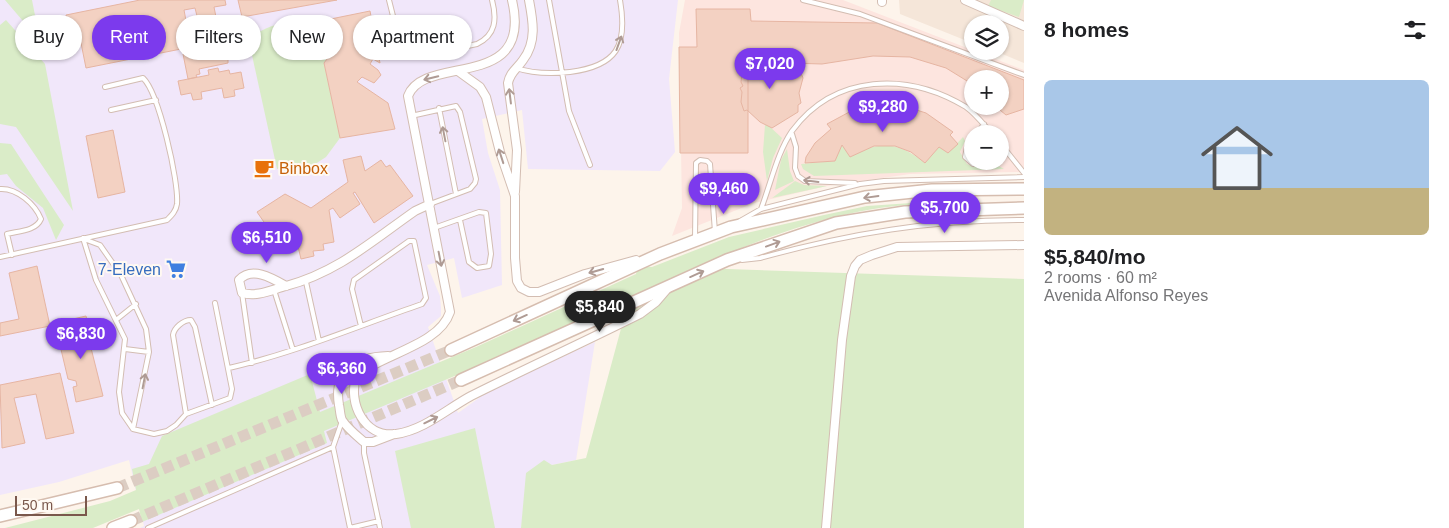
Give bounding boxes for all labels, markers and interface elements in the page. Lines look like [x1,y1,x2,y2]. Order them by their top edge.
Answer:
chip: Buy [15,15,82,60]
chip: Rent [92,15,166,60]
chip: Filters [176,15,261,60]
chip: New [271,15,343,60]
chip: Apartment [353,15,472,60]
map controls [964,15,1009,170]
button: layers [964,15,1009,60]
icon: filters [1401,16,1429,44]
text: 8 homes [1044,18,1129,41]
one-way arrow [615,36,624,51]
pin: $7,020 [729,48,811,90]
text: $7,020 [746,55,794,72]
button: + [964,70,1009,115]
one-way arrow [423,74,439,83]
one-way arrow [505,88,515,104]
pin: $9,280 [842,90,924,133]
text: $9,280 [859,98,907,115]
icon: home [1192,113,1282,203]
button: − [964,125,1009,170]
one-way arrow [439,126,448,142]
one-way arrow [496,148,506,164]
cafe icon: Binbox [253,157,275,179]
place label: Binbox [279,160,328,177]
pin: $9,460 [683,172,765,215]
one-way arrow [804,176,820,186]
text: $9,460 [700,180,748,197]
one-way arrow [863,192,879,202]
pin: $5,700 [904,192,986,234]
text: $5,700 [921,199,969,216]
pin: $6,510 [226,222,308,264]
text: $6,510 [243,229,291,246]
one-way arrow [765,239,781,248]
text: $5,840/mo [1044,245,1146,268]
one-way arrow [436,250,445,266]
supermarket icon: 7-Eleven [165,258,187,280]
place label: 7-Eleven [98,261,161,278]
one-way arrow [588,267,604,277]
one-way arrow [689,269,704,279]
text: 2 rooms · 60 m² [1044,269,1157,286]
text: Avenida Alfonso Reyes [1044,287,1208,304]
pin: $5,840 [559,290,641,333]
text: $5,840 [576,298,624,315]
one-way arrow [513,314,528,323]
pin: $6,830 [40,318,122,360]
text: $6,830 [57,325,105,342]
pin: $6,360 [301,352,383,395]
text: $6,360 [318,360,366,377]
one-way arrow [139,374,149,390]
one-way arrow [423,415,438,424]
scale bar [15,493,88,516]
text: 50 m [22,497,53,513]

